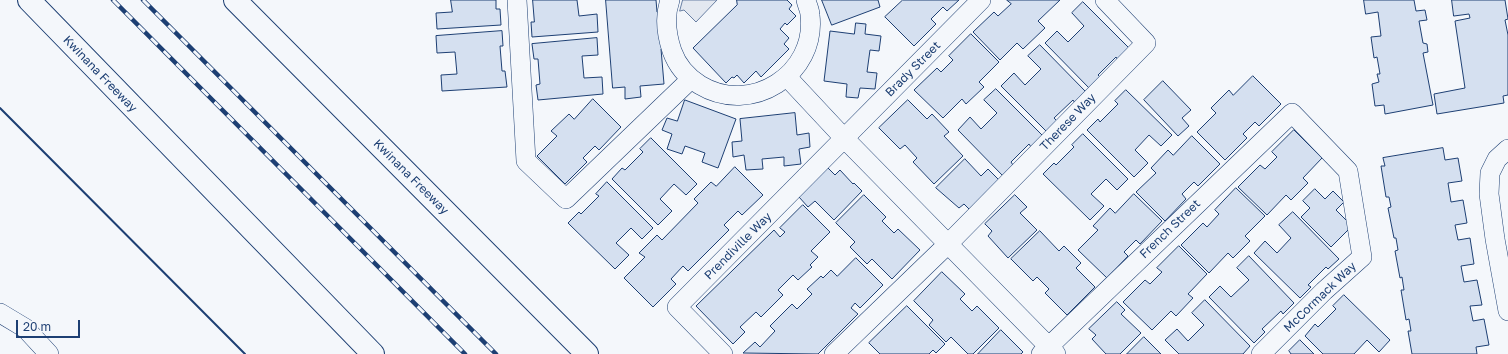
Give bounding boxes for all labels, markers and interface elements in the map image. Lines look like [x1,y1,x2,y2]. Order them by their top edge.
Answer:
street label: Kwinana Freeway [60,33,140,115]
street label: Brady Street [882,38,944,100]
street label: Therese Way [1037,90,1099,154]
street label: Kwinana Freeway [370,136,452,218]
street label: French Street [1137,197,1203,261]
street label: Prendiville Way [701,209,775,283]
street label: McCormack Way [1281,259,1359,335]
scale bar [18,312,82,338]
text: 20 m [23,319,51,334]

